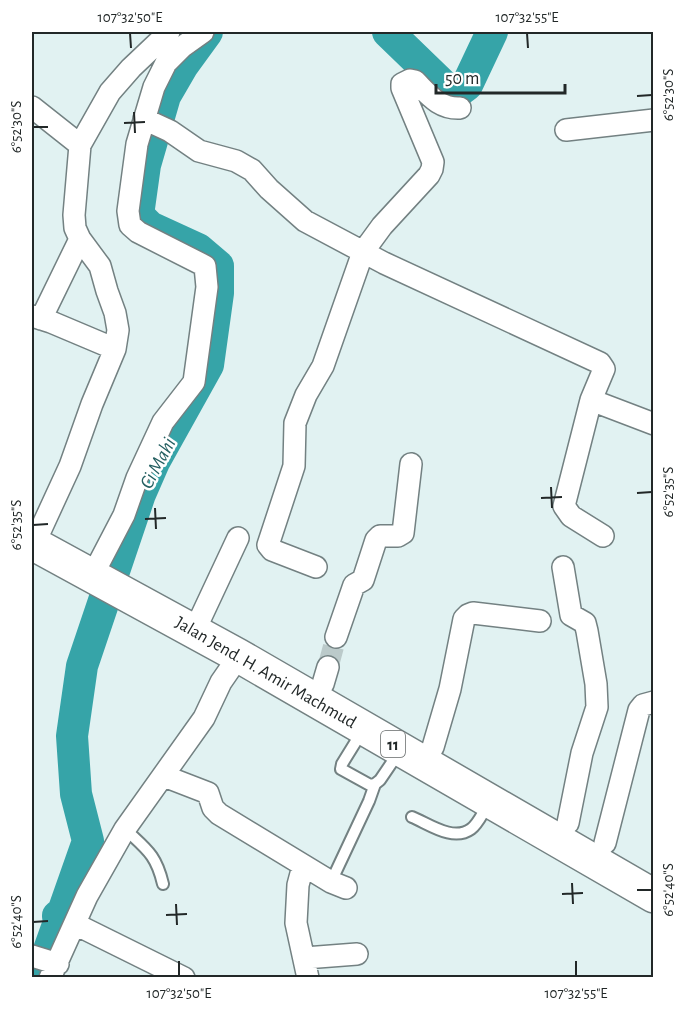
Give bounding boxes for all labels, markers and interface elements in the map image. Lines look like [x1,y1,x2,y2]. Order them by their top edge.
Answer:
text: 107°32'50"E [98,10,162,25]
text: 107°32'55"E [495,10,559,25]
scale bar [436,57,565,95]
text: 6°52'30"S [661,69,676,121]
text: 50 m [445,70,479,88]
text: 6°52'30"S [9,101,24,153]
water label: Ci Mahi [136,435,180,492]
text: 6°52'35"S [661,467,676,517]
text: 6°52'35"S [9,500,24,550]
street label: Jalan Jend. H. Amir Machmud [172,614,359,732]
road number: 11 [381,731,405,757]
text: 6°52'40"S [661,863,676,917]
text: 6°52'40"S [9,895,24,949]
text: 107°32'50"E [147,986,211,1001]
text: 107°32'55"E [544,986,608,1001]

